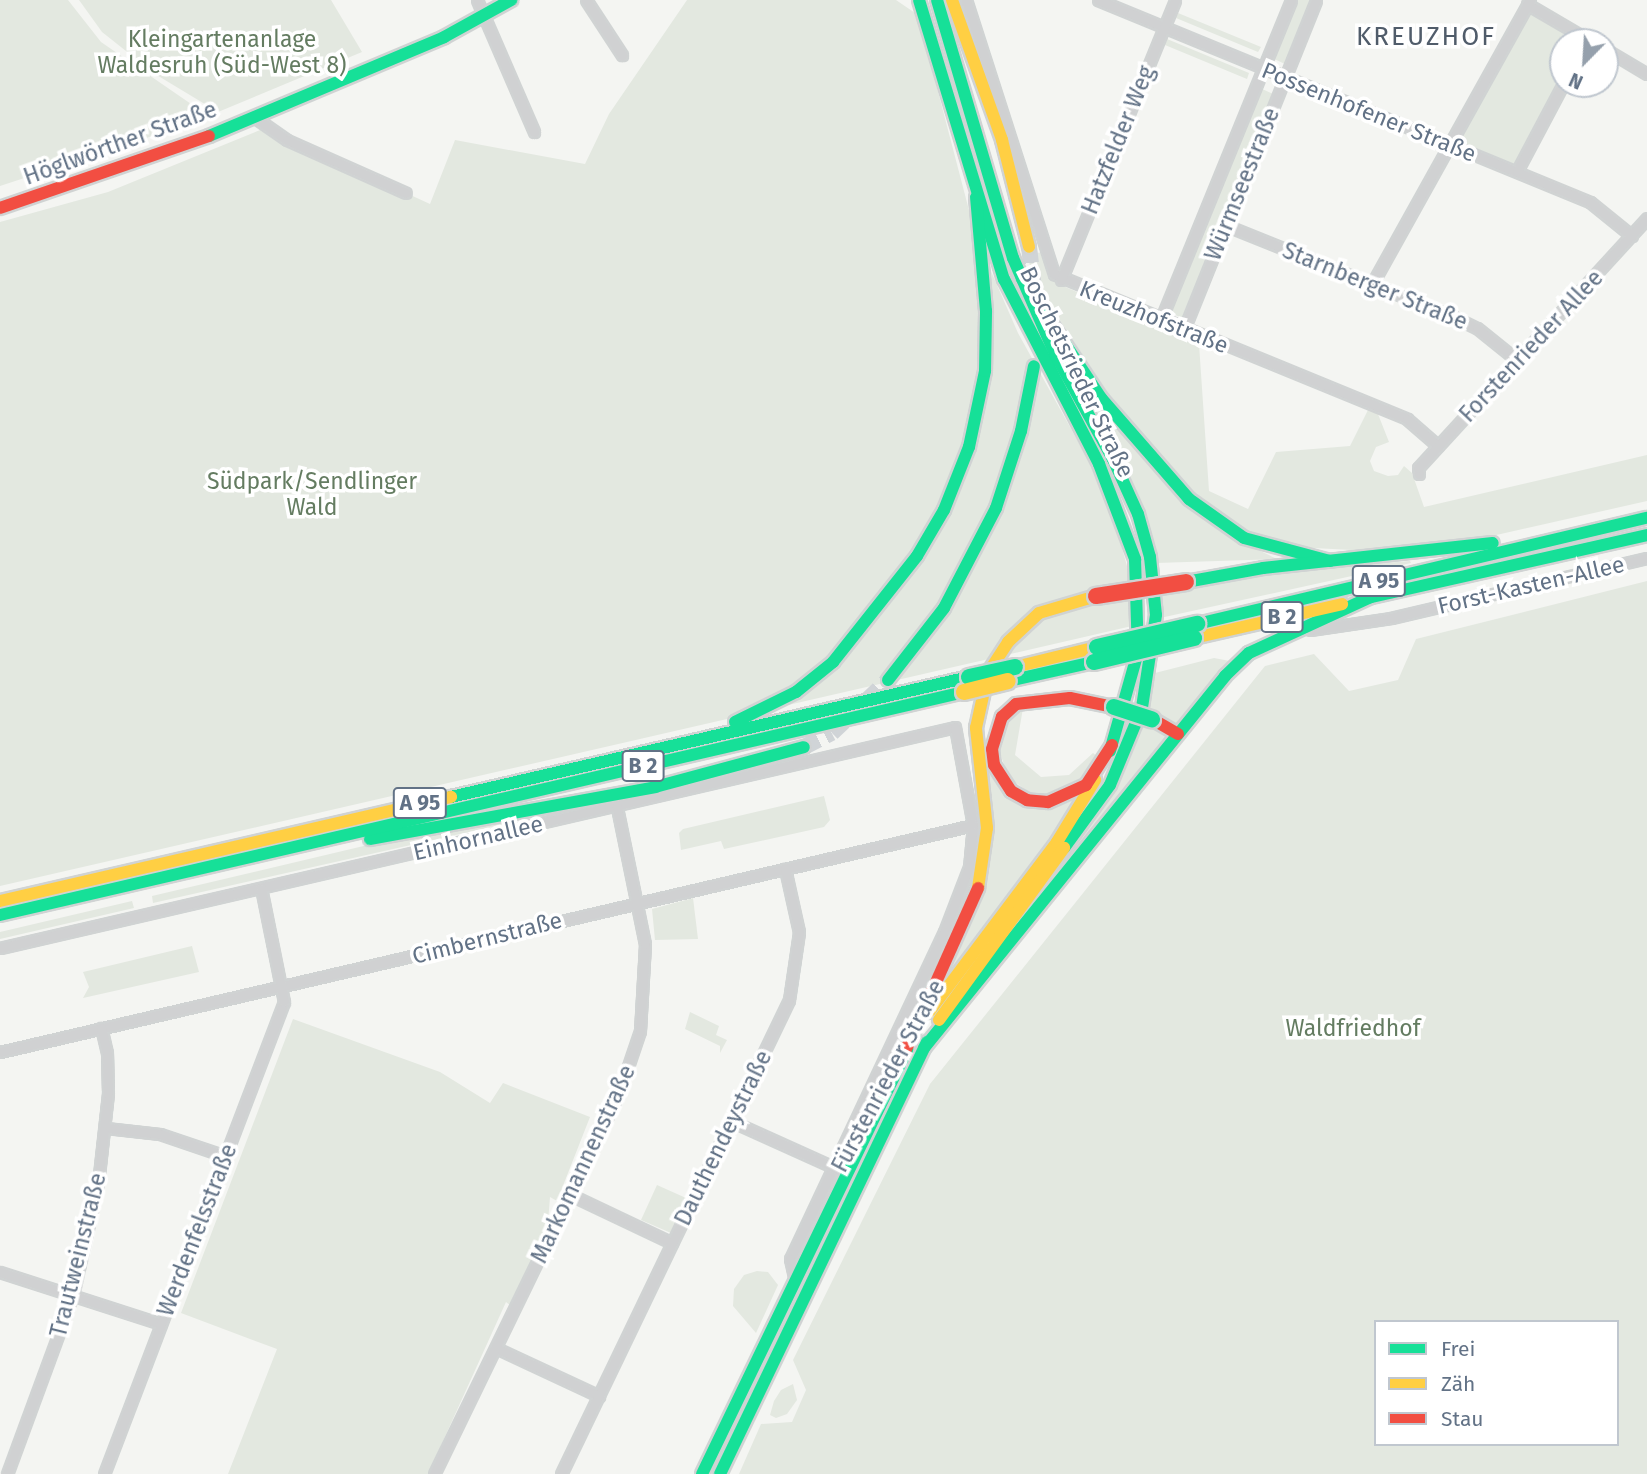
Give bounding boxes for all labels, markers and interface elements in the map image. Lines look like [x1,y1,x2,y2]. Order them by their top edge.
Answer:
district label: KREUZHOF [1357,21,1495,53]
park label: Kleingartenanlage Waldesruh (Süd-West 8) [97,25,347,79]
north arrow [1549,28,1619,98]
street label: Possenhofener Straße [1258,56,1480,168]
street label: Hatzfelder Weg [1076,62,1160,218]
text: N [1566,68,1587,94]
street label: Höglwörther Straße [20,95,220,191]
street label: Würmseestraße [1199,104,1285,264]
street label: Starnberger Straße [1279,236,1471,336]
street label: Boschetsrieder Straße [1014,262,1140,482]
street label: Forstenrieder Allee [1453,264,1609,428]
street label: Kreuzhofstraße [1076,275,1232,359]
park label: Südpark/Sendlinger Wald [207,467,417,521]
street label: Forst-Kasten-Allee [1435,550,1627,620]
road number: A 95 [1351,564,1407,598]
road number: B 2 [1259,600,1305,634]
road number: B 2 [620,748,666,784]
road number: A 95 [392,786,448,820]
street label: Einhornallee [410,810,546,866]
street label: Cimbernstraße [409,906,565,970]
street label: Fürstenrieder Straße [826,975,950,1177]
park label: Waldfriedhof [1286,1014,1420,1042]
street label: Dauthendeystraße [669,1046,777,1230]
street label: Markomannenstraße [525,1061,641,1267]
street label: Werdenfelsstraße [151,1140,243,1320]
street label: Trautweinstraße [44,1170,112,1340]
legend [1374,1320,1619,1446]
text: Frei [1441,1336,1475,1362]
text: Zäh [1441,1371,1475,1397]
text: Stau [1441,1406,1484,1432]

